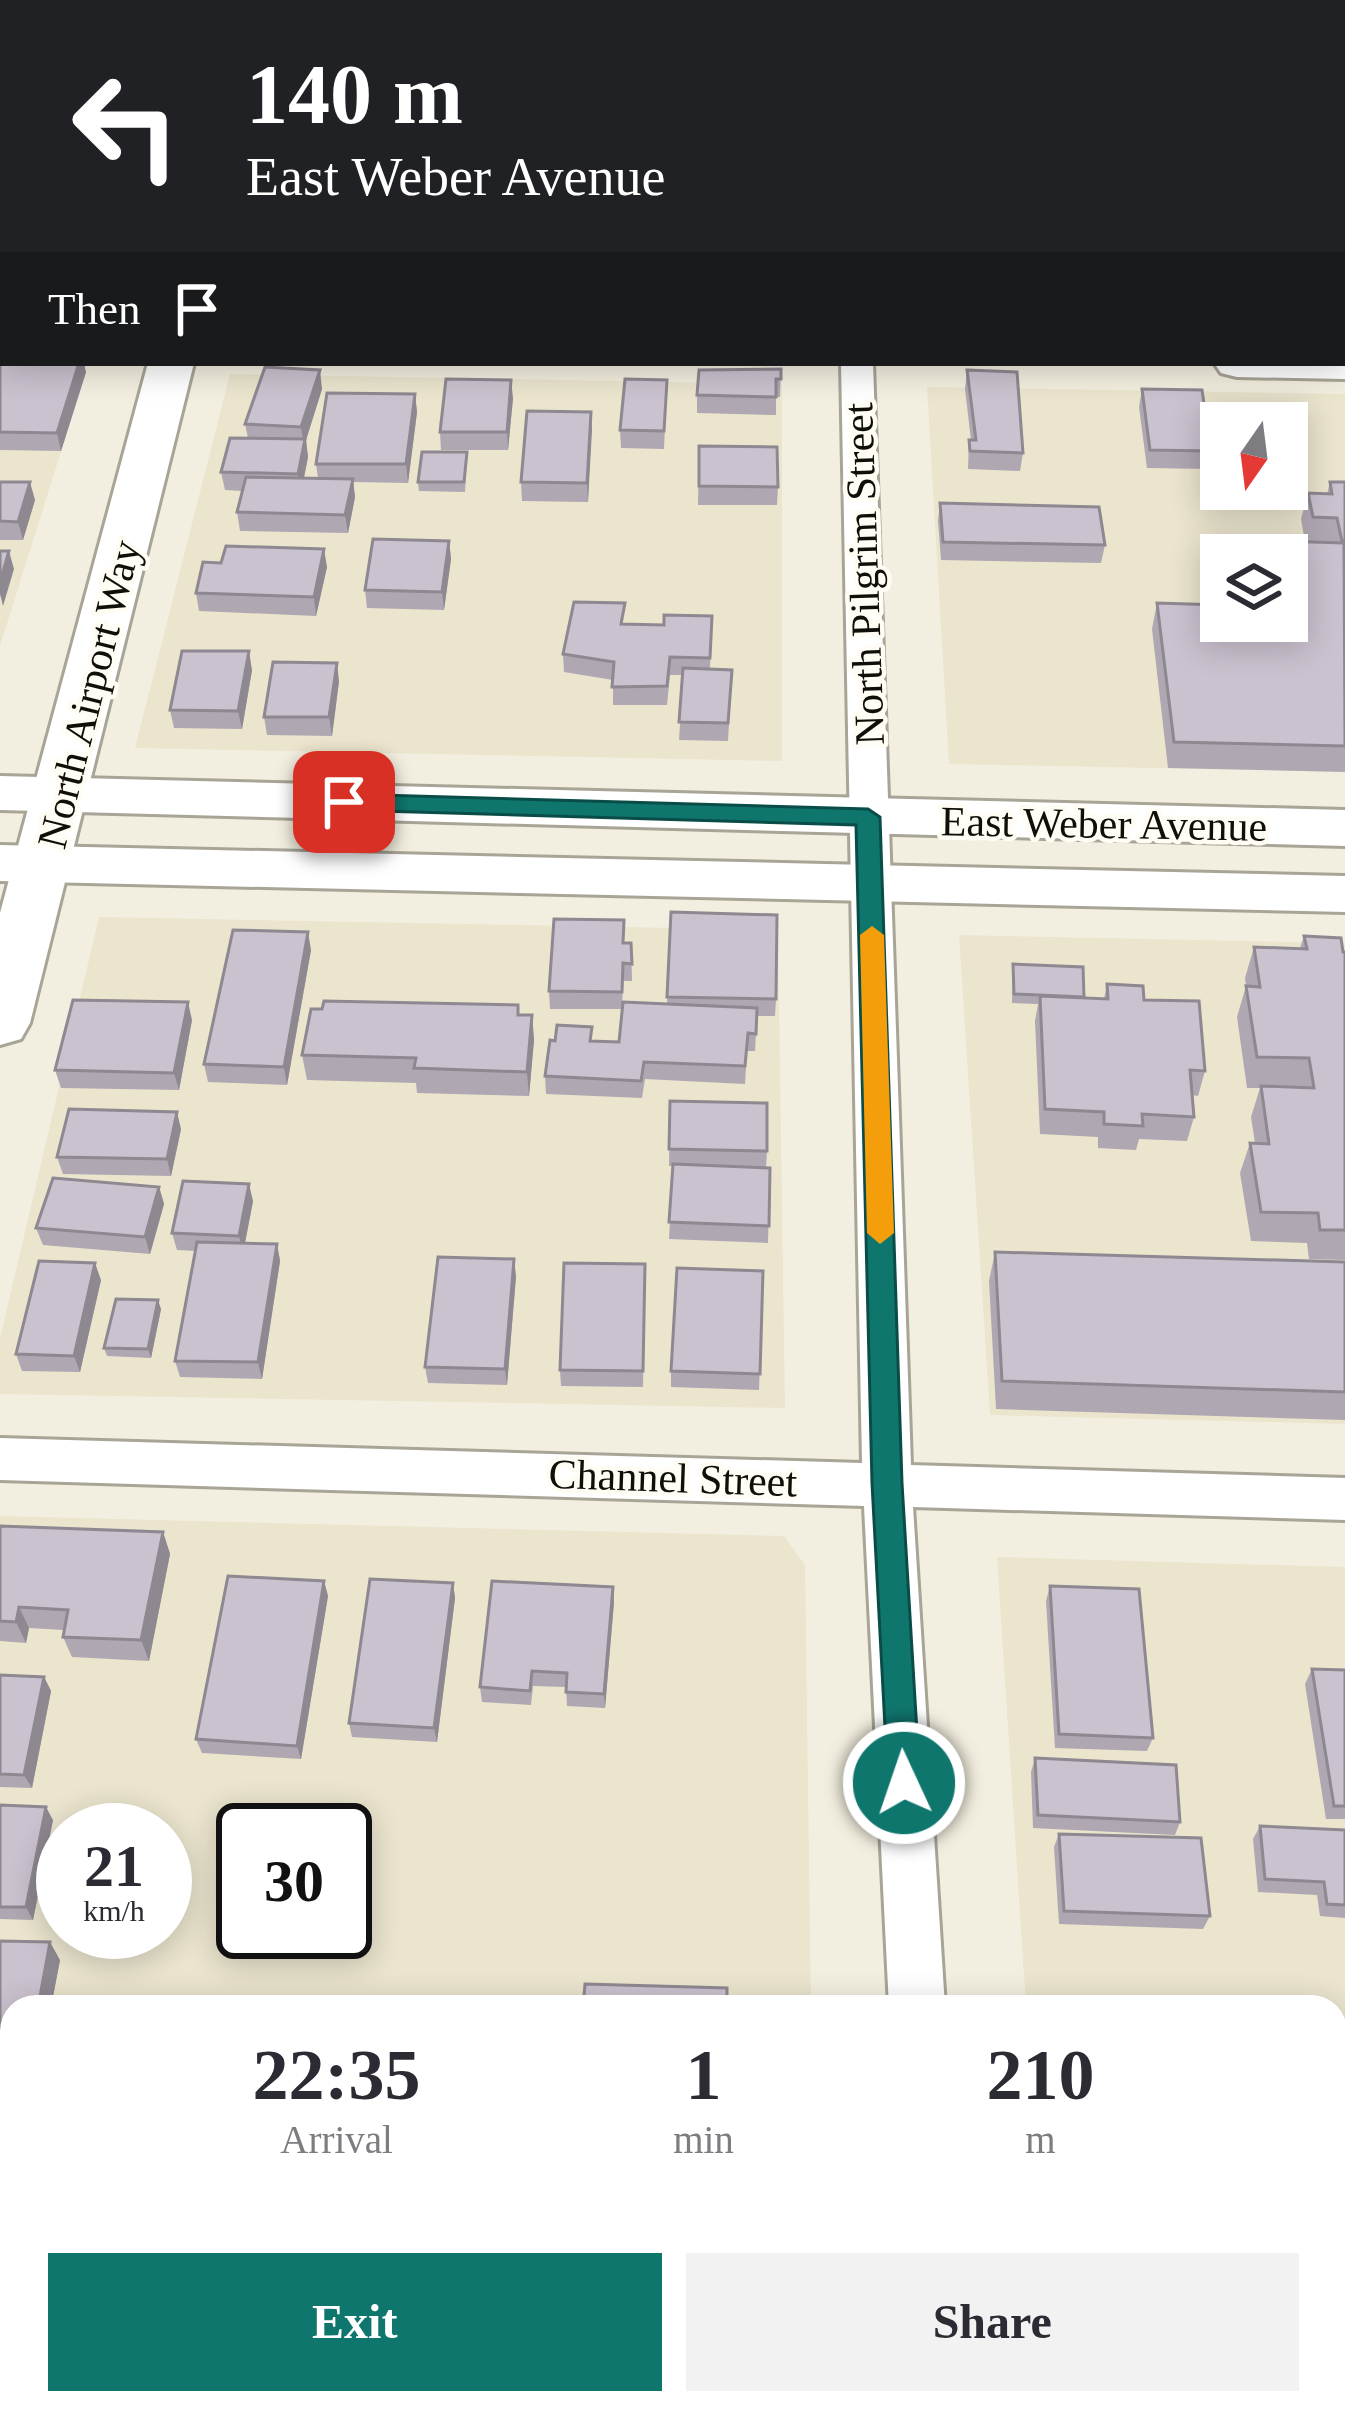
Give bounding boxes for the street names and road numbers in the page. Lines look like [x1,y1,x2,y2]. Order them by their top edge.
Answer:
street label: North Pilgrim Street [835,401,893,746]
street label: North Airport Way [28,536,149,853]
street label: East Weber Avenue [940,798,1267,850]
street label: Channel Street [548,1451,798,1505]

